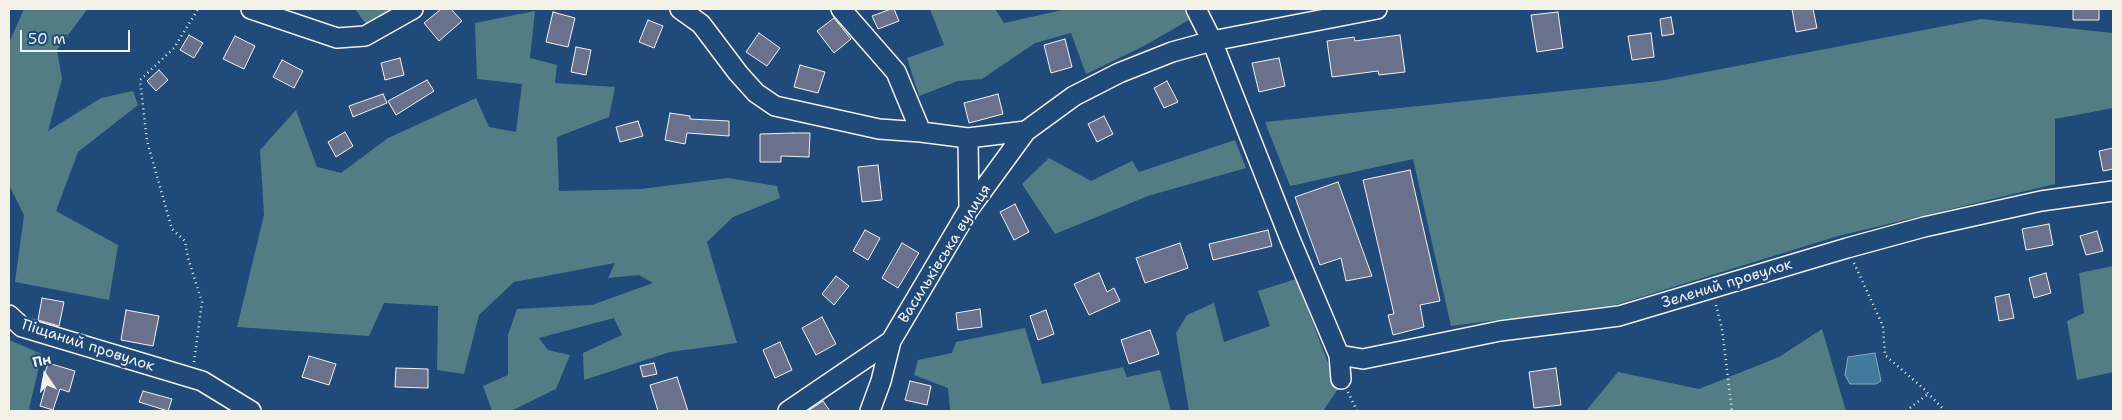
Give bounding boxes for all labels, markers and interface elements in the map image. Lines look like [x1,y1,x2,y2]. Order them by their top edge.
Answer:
scale bar [22,20,132,52]
text: 50 m [28,29,66,49]
street label: Васильківська вулиця [895,181,995,327]
street label: Зелений провулок [1660,256,1794,312]
street label: Піщаний провулок [20,316,156,376]
north arrow [20,350,70,400]
text: Пн [31,350,53,371]

